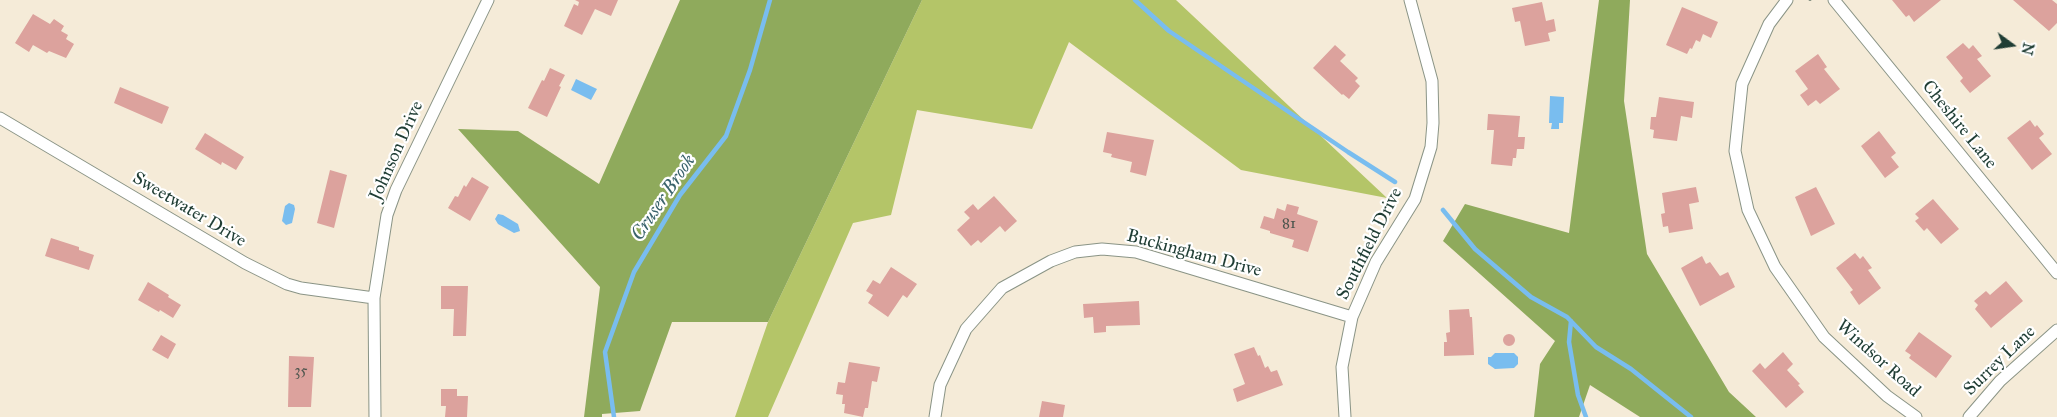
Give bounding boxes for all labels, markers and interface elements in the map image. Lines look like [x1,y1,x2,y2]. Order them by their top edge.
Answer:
north arrow [1987,20,2037,70]
text: N [2017,41,2037,57]
street label: Cheshire Lane [1917,76,2001,174]
street label: Johnson Drive [365,98,429,204]
water label: Cruser Brook [627,151,701,245]
street label: Sweetwater Drive [128,168,250,252]
street label: Southfield Drive [1333,184,1407,304]
house number: 81 [1282,215,1296,233]
street label: Buckingham Drive [1124,226,1264,282]
street label: Windsor Road [1832,316,1924,402]
street label: Surrey Lane [1960,322,2040,400]
house number: 35 [295,362,307,380]

